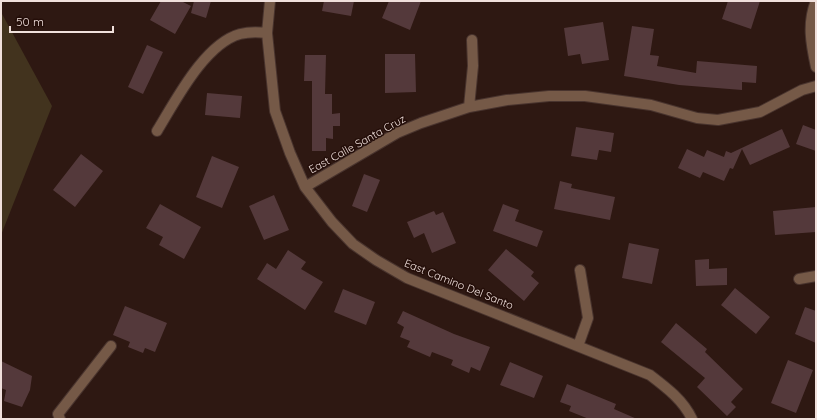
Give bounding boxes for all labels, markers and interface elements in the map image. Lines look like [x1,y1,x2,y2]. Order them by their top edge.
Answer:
scale bar [10,8,113,34]
text: 50 m [16,14,44,29]
street label: East Calle Santa Cruz [306,112,408,176]
street label: East Camino Del Santo [402,256,516,312]

